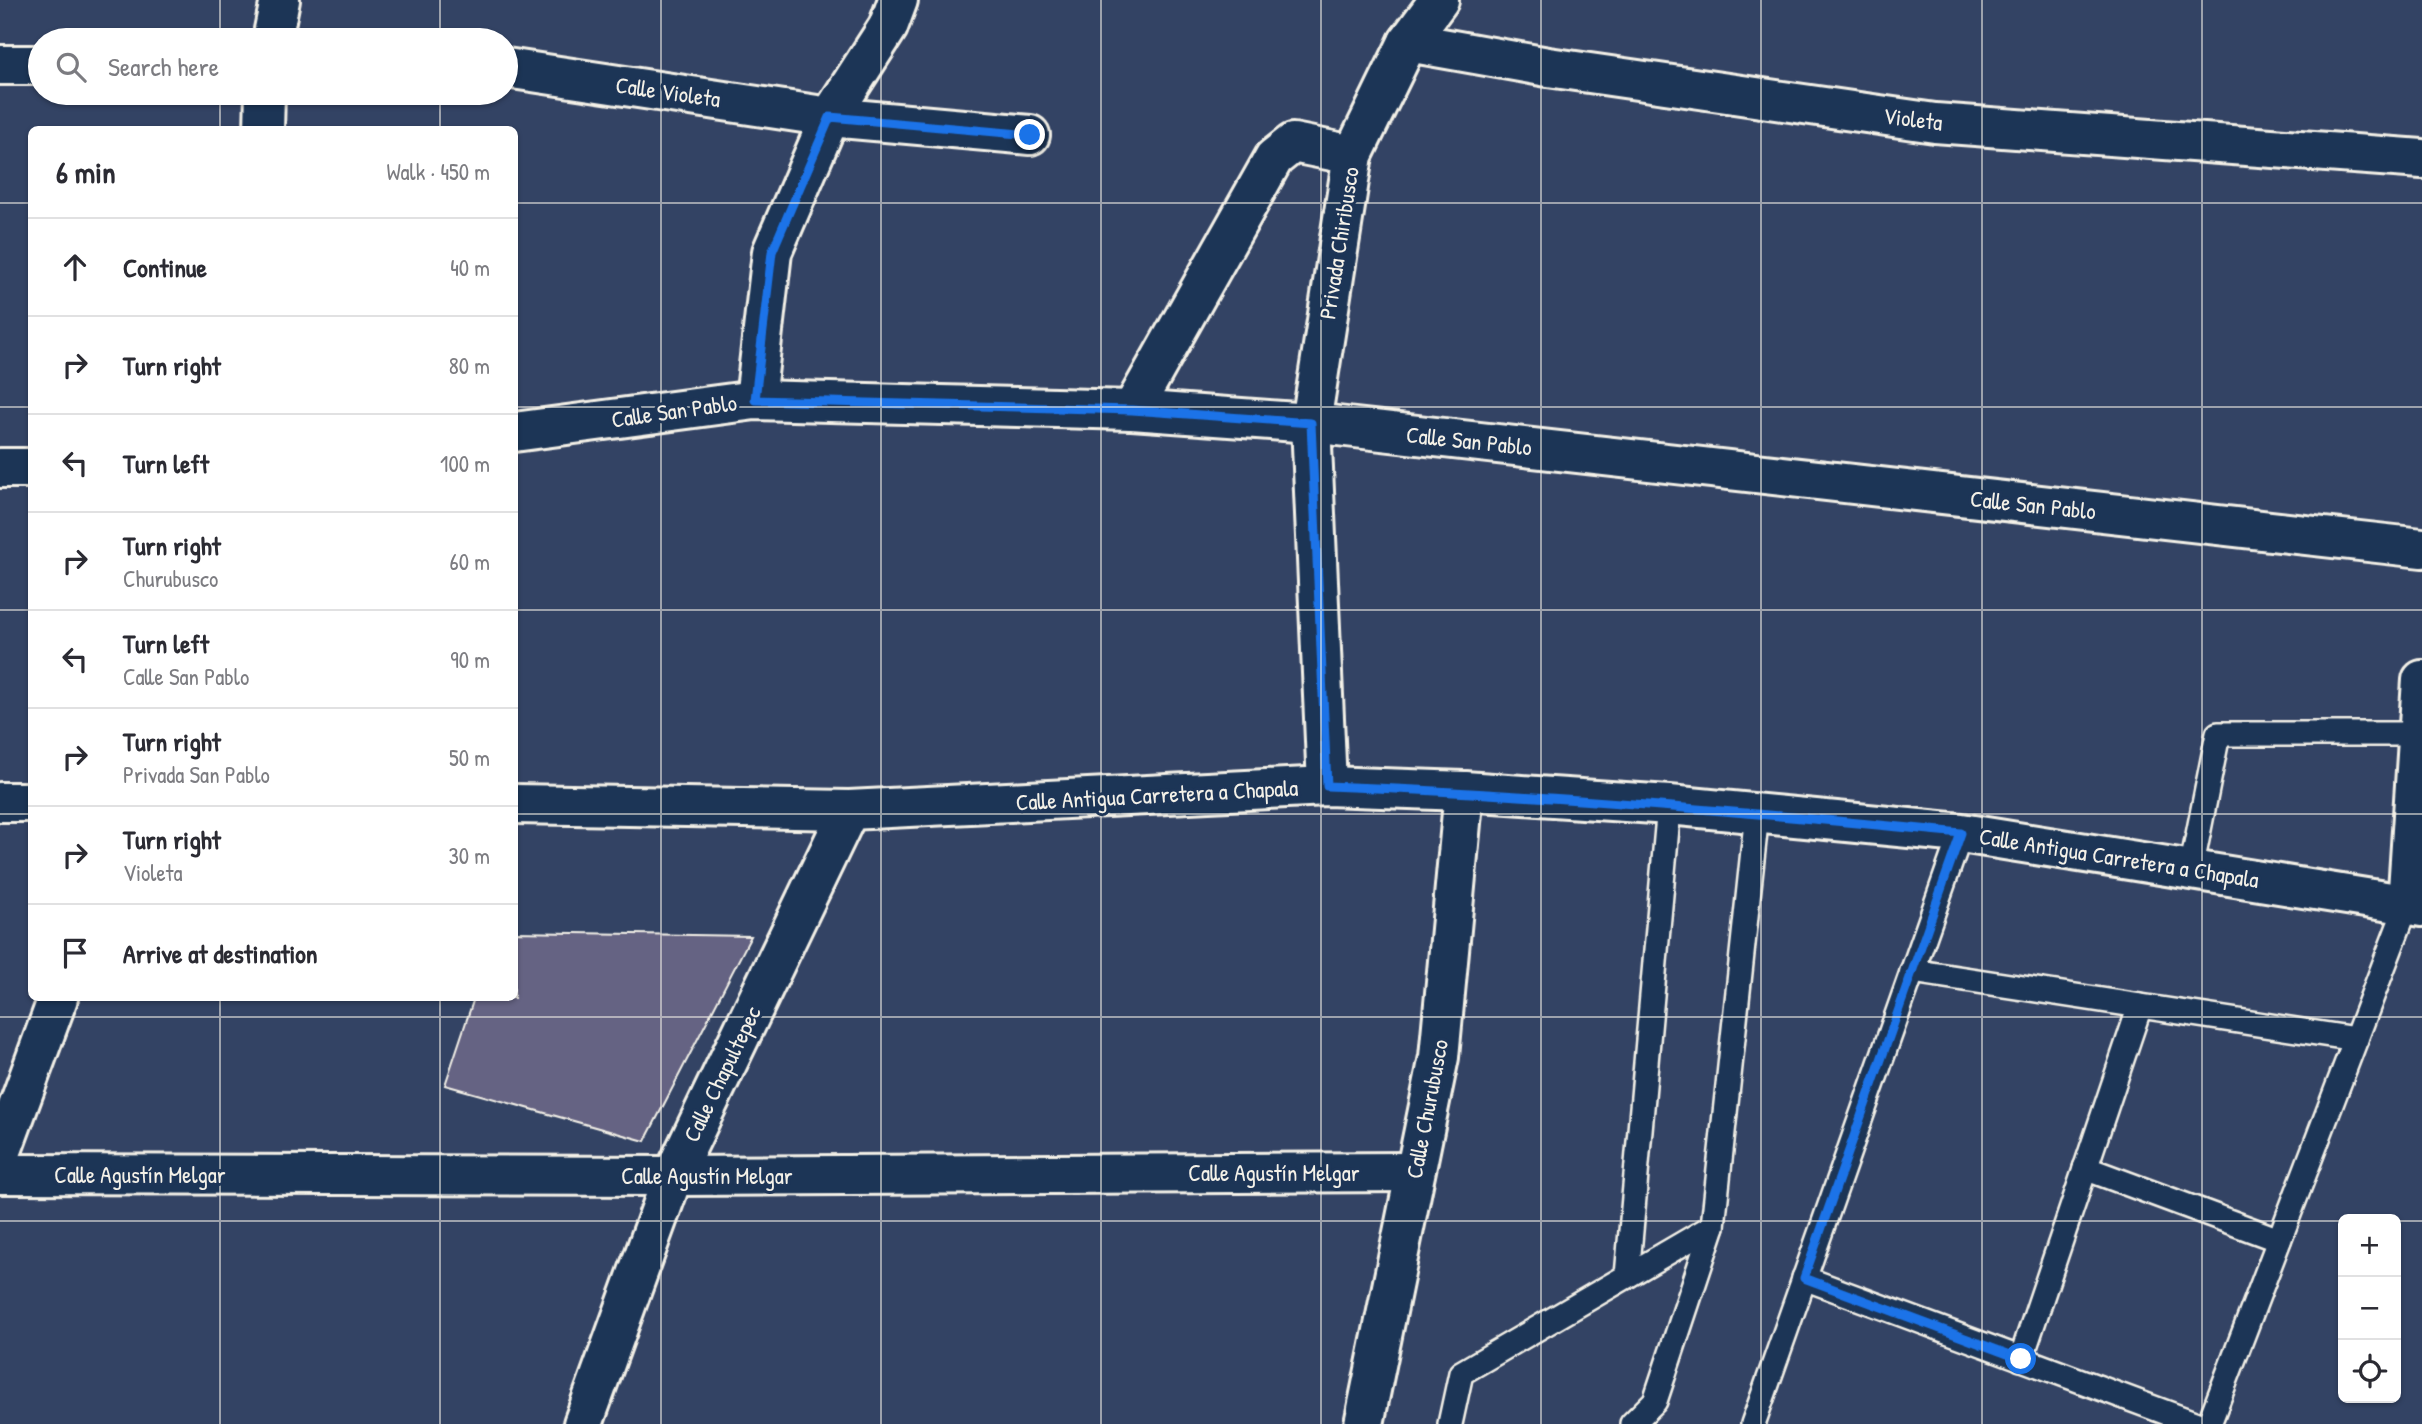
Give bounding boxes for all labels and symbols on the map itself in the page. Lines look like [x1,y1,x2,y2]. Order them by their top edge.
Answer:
street label: Calle Violeta [614,69,722,114]
street label: Violeta [1882,99,1945,138]
route end [1014,119,1045,150]
street label: Privada Chiribusco [1311,165,1366,321]
street label: Calle San Pablo [609,386,739,435]
street label: Calle San Pablo [1405,418,1533,463]
street label: Calle San Pablo [1969,482,2097,527]
street label: Calle Antigua Carretera a Chapala [1015,772,1299,817]
street label: Calle Antigua Carretera a Chapala [1977,820,2261,895]
street label: Calle Chapultepec [675,1001,768,1147]
street label: Calle Churubusco [1398,1037,1455,1181]
street label: Calle Agustín Melgar [1188,1157,1360,1188]
street label: Calle Agustín Melgar [54,1159,226,1190]
street label: Calle Agustín Melgar [621,1160,793,1191]
route start [2005,1343,2036,1374]

